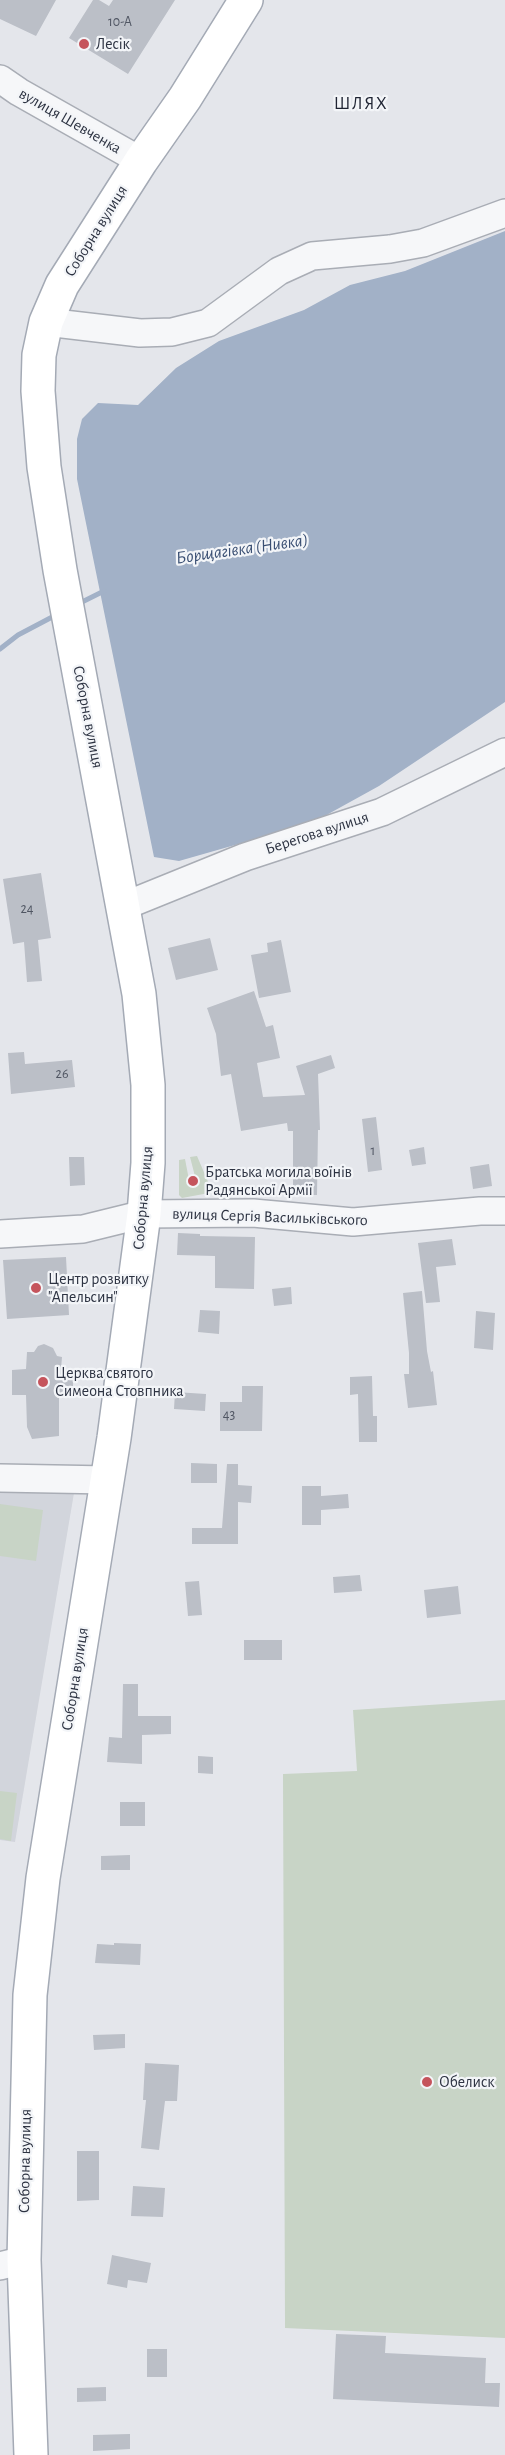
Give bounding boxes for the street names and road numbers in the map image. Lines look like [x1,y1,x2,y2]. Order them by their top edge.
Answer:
street label: вулиця Шевченка [15,84,125,158]
street label: Соборна вулиця [60,182,132,280]
street label: Соборна вулиця [69,664,107,770]
street label: Берегова вулиця [263,807,371,859]
street label: Соборна вулиця [129,1145,157,1251]
street label: вулиця Сергія Васильківського [172,1204,368,1230]
street label: Соборна вулиця [57,1626,93,1732]
street label: Соборна вулиця [14,2109,36,2213]

